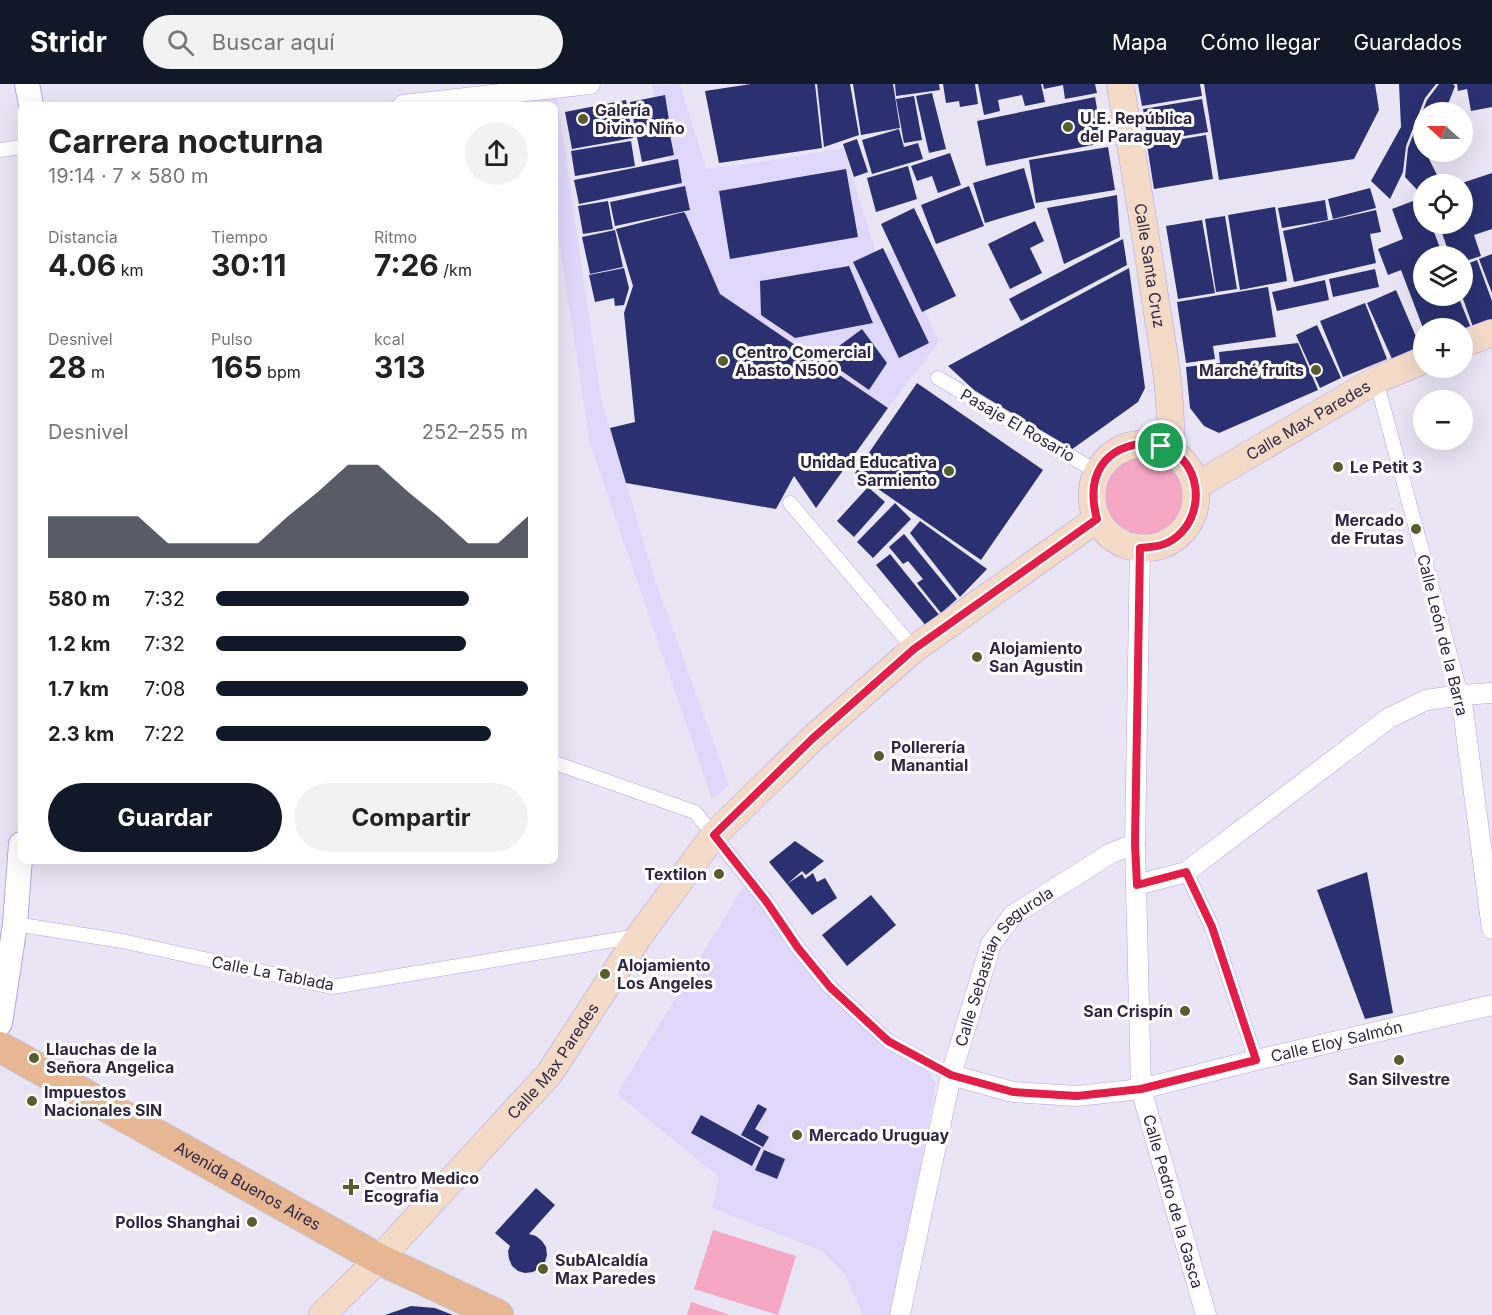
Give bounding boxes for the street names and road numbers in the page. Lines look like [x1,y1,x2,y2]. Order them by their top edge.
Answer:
street label: Calle Santa Cruz [1130,202,1170,329]
street label: Calle Max Paredes [1242,376,1374,464]
street label: Pasaje El Rosario [957,384,1079,466]
street label: Calle León de la Barra [1413,552,1473,718]
street label: Calle Sebastian Segurola [950,882,1057,1049]
street label: Calle La Tablada [210,951,336,995]
street label: Calle Max Paredes [503,999,603,1123]
street label: Calle Eloy Salmón [1269,1016,1404,1066]
street label: Calle Pedro de la Gasca [1139,1112,1208,1291]
street label: Avenida Buenos Aires [171,1137,324,1234]

